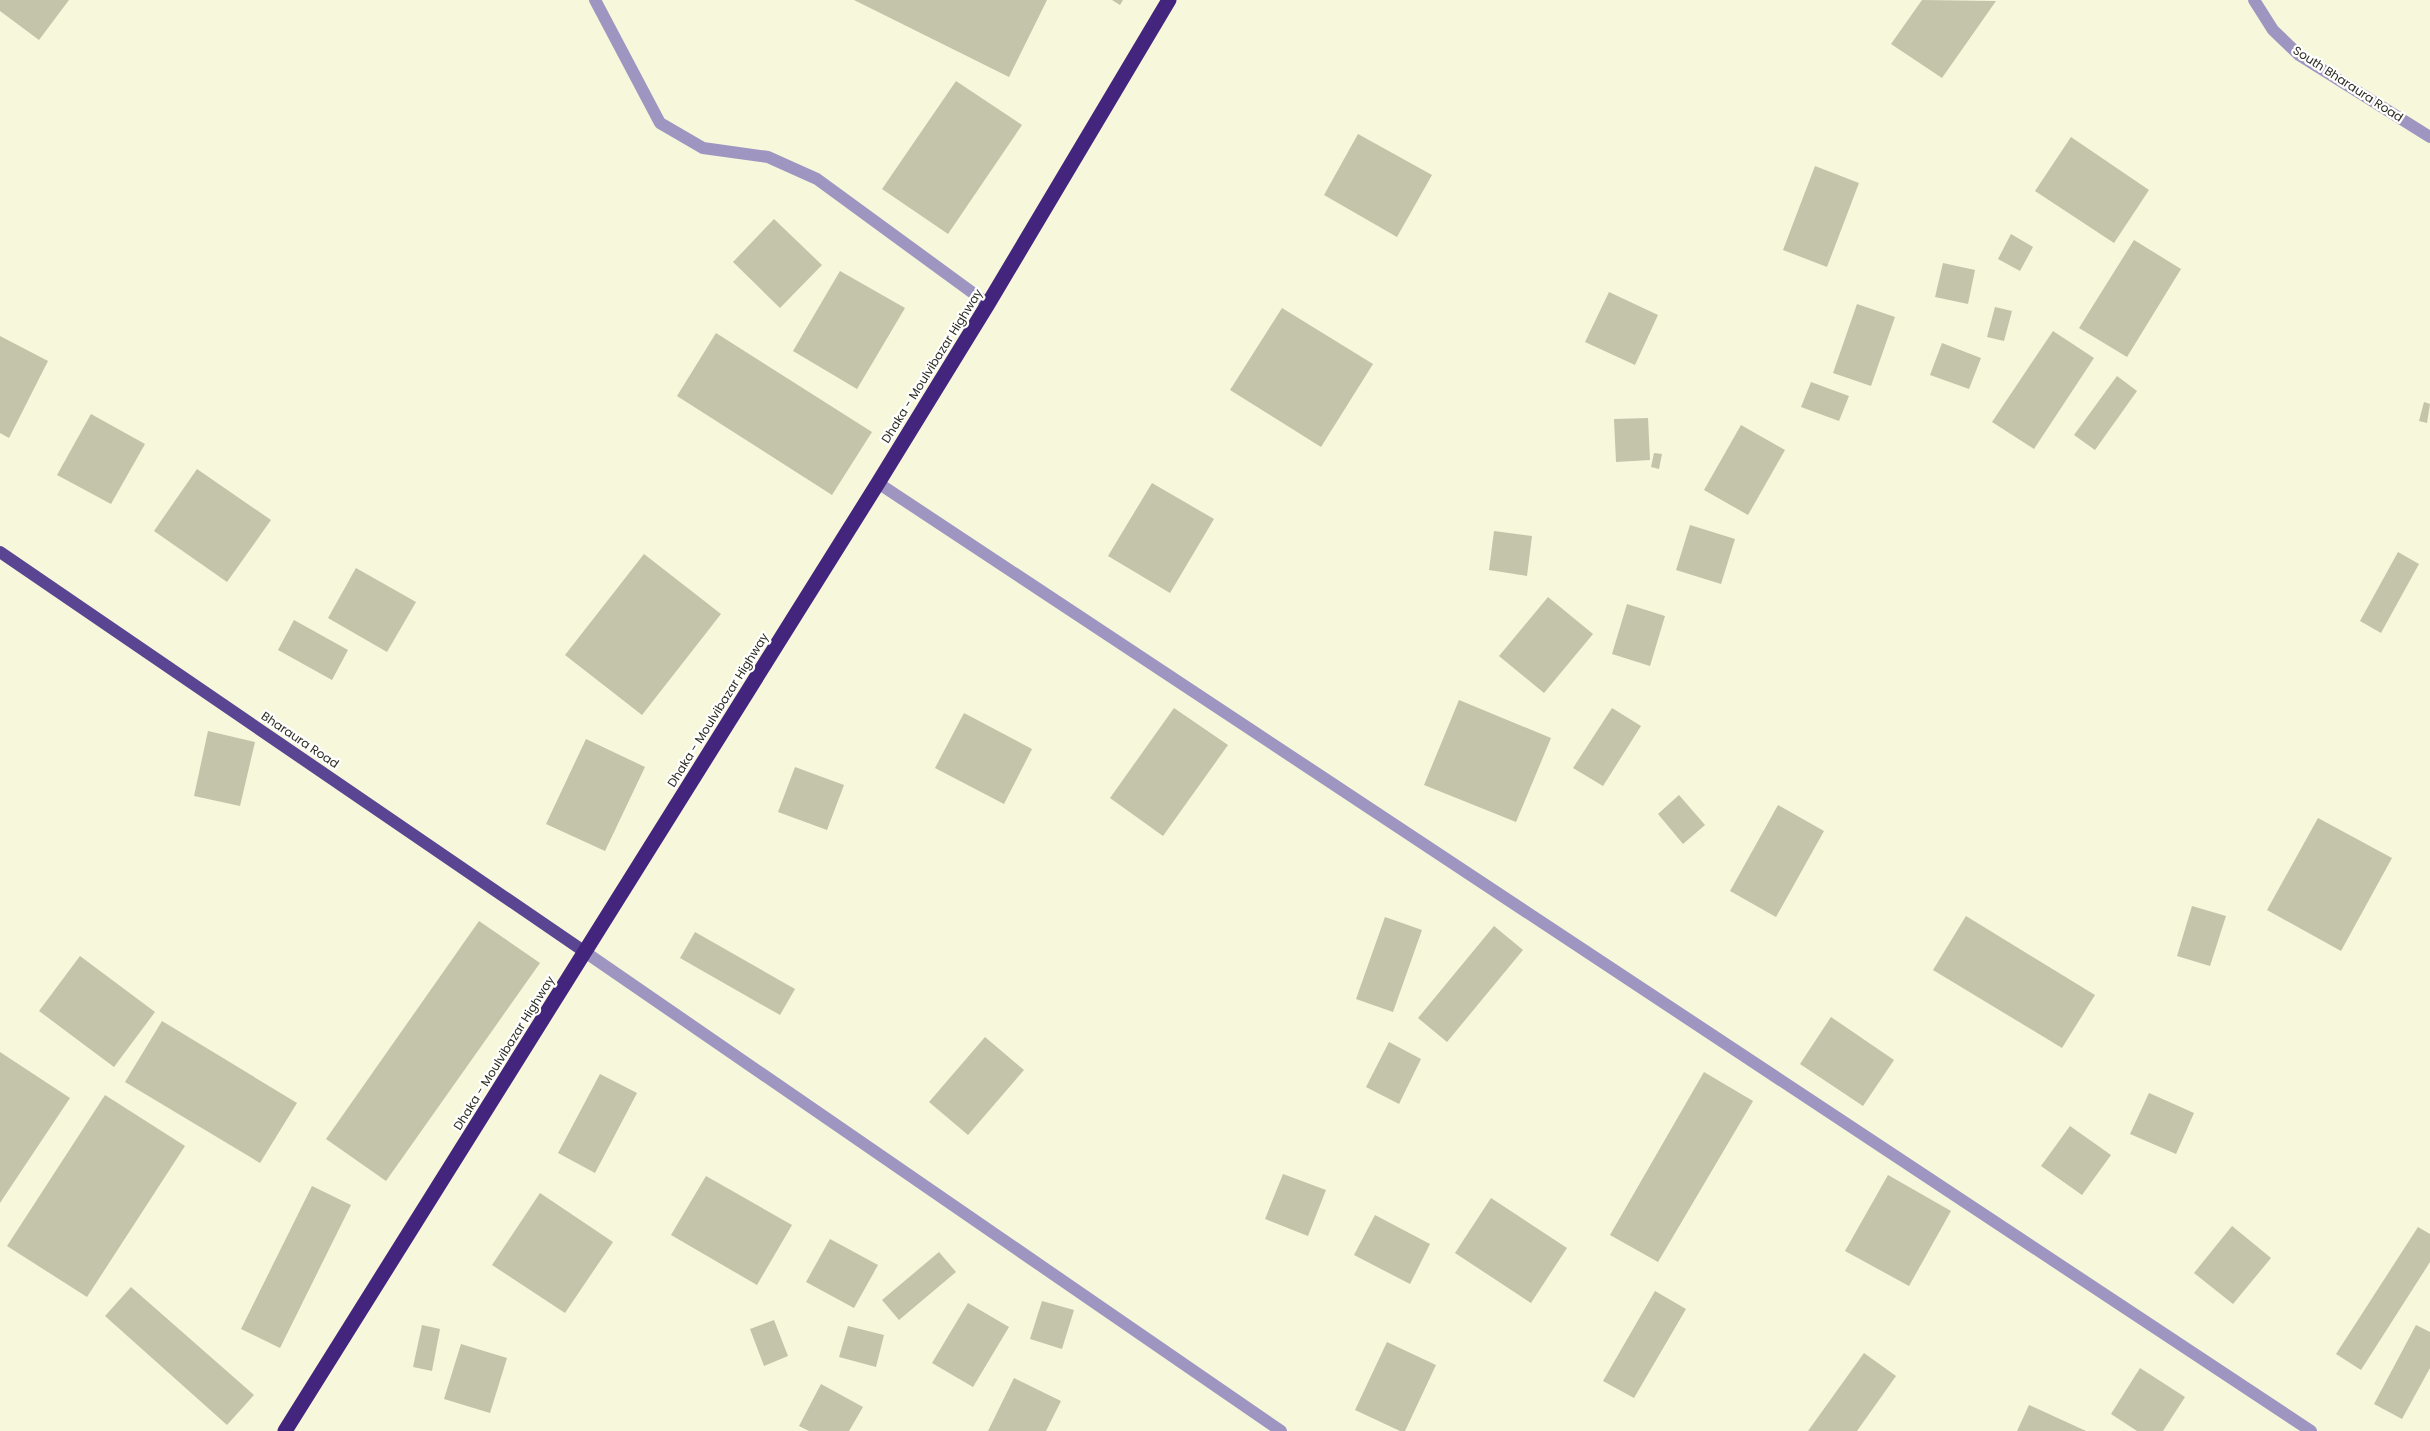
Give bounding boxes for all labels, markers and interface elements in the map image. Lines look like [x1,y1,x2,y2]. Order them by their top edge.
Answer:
street label: South Bharaura Road [2290,42,2407,126]
street label: Dhaka - Moulvibazar Highway [877,285,986,446]
street label: Dhaka - Moulvibazar Highway [663,629,772,790]
street label: Bharaura Road [258,707,343,772]
street label: Dhaka - Moulvibazar Highway [449,972,558,1133]

